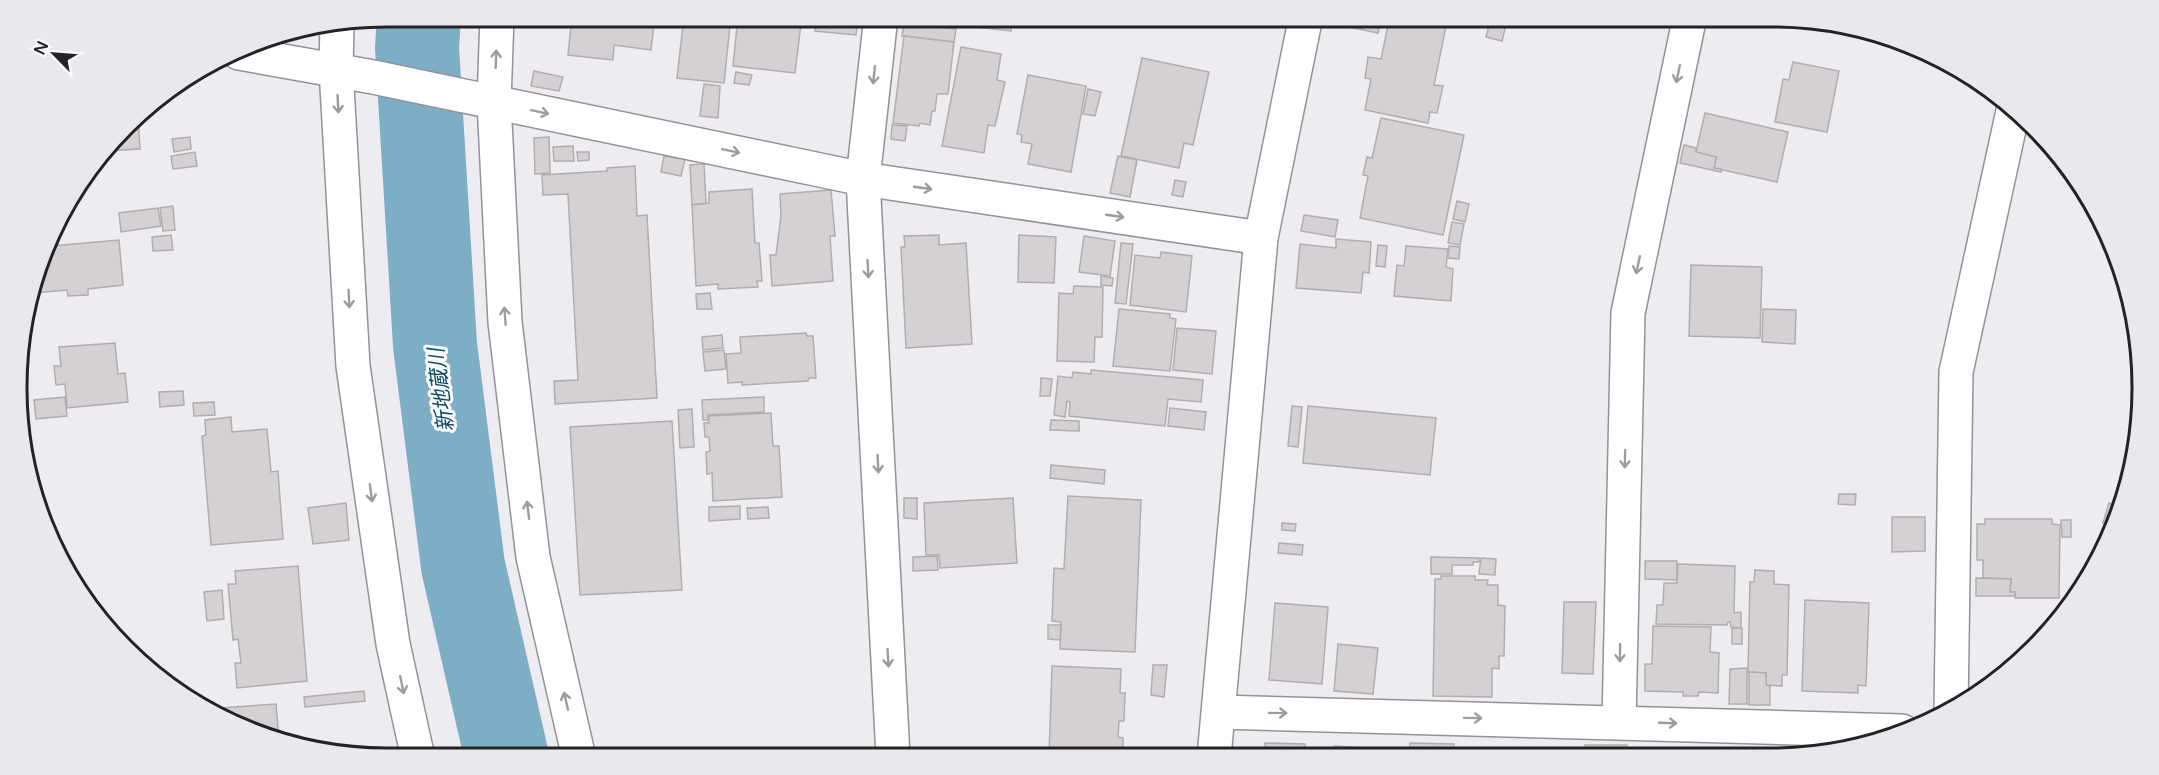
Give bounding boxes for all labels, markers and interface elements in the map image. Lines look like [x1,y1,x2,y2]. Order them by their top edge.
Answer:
north arrow [24,24,84,84]
text: N [30,38,53,58]
one-way arrow [490,49,501,69]
one-way arrow [1672,63,1683,83]
one-way arrow [869,64,880,84]
one-way arrow [332,94,343,114]
one-way arrow [530,107,549,118]
one-way arrow [721,146,740,158]
one-way arrow [912,182,932,193]
one-way arrow [1105,211,1125,222]
one-way arrow [1632,254,1643,274]
one-way arrow [862,258,873,278]
one-way arrow [343,289,354,308]
one-way arrow [499,307,510,327]
water label: 新地蔵川 [424,345,459,433]
one-way arrow [1619,448,1630,468]
one-way arrow [872,453,883,473]
one-way arrow [365,482,376,502]
one-way arrow [522,501,533,520]
one-way arrow [1614,643,1626,663]
one-way arrow [883,648,894,668]
one-way arrow [397,675,408,694]
one-way arrow [560,692,572,711]
one-way arrow [1267,707,1287,719]
one-way arrow [1462,712,1482,724]
one-way arrow [1657,717,1677,729]

